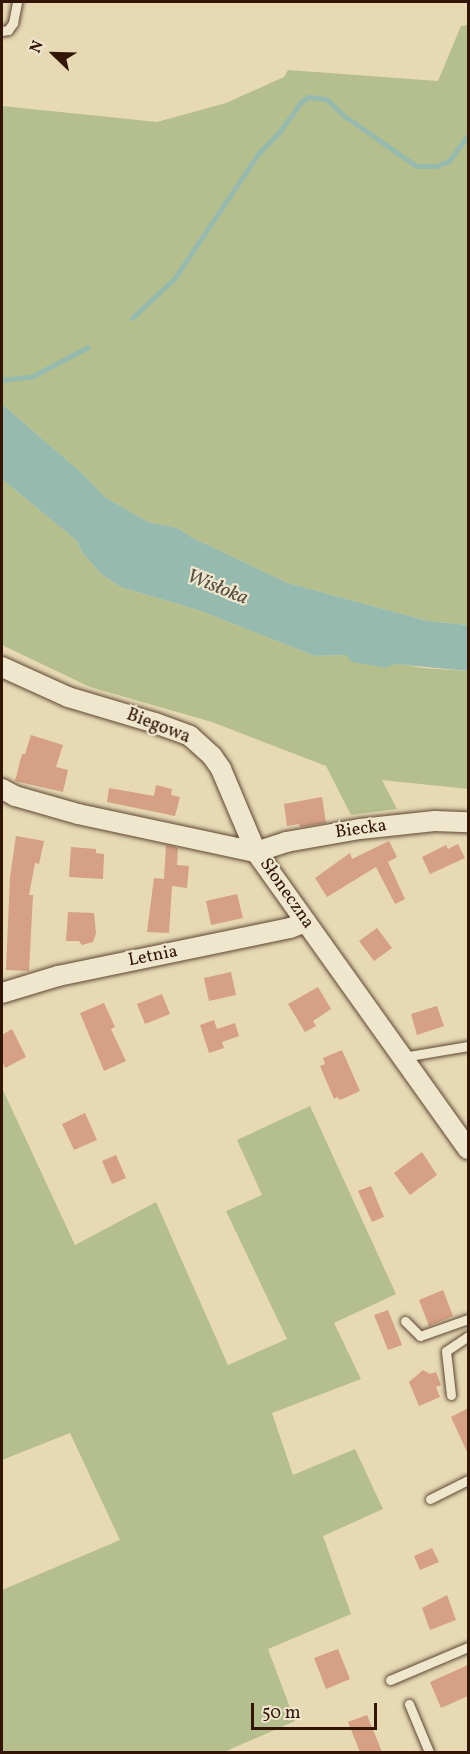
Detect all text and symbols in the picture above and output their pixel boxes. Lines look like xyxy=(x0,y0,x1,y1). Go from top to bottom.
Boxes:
north arrow xyxy=(24,24,84,84)
text: N xyxy=(25,37,50,57)
water label: Wisłoka xyxy=(183,565,251,611)
street label: Biegowa xyxy=(123,705,193,749)
street label: Biecka xyxy=(334,816,388,844)
street label: Słoneczna xyxy=(254,855,318,933)
street label: Letnia xyxy=(126,942,180,972)
scale bar xyxy=(254,1691,380,1729)
text: 50 m xyxy=(262,1701,301,1726)

